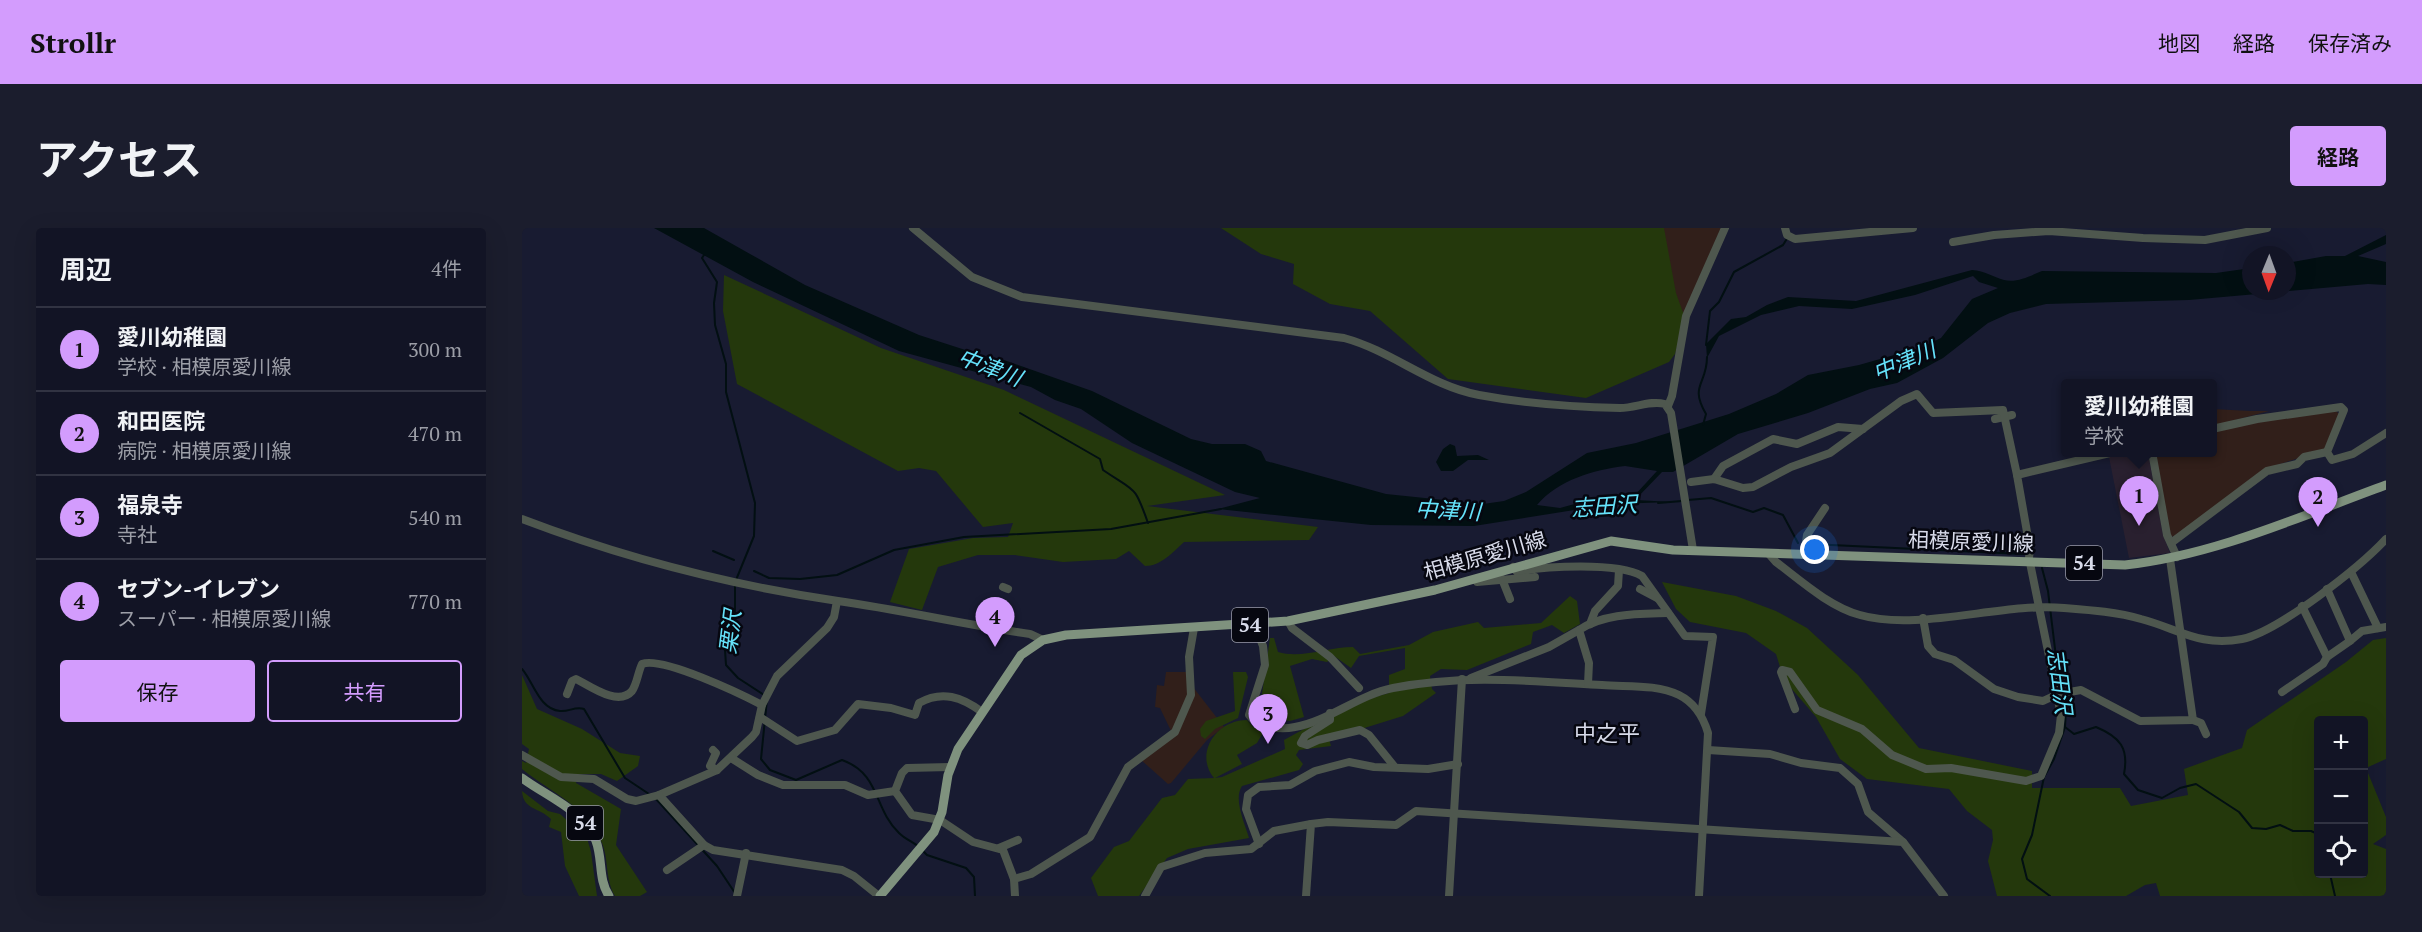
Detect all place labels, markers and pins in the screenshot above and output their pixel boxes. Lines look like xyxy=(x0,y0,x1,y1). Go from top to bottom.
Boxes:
pin: 1 xyxy=(2120,476,2158,526)
pin: 2 xyxy=(2298,478,2338,527)
pin: 4 xyxy=(976,598,1014,647)
pin: 3 xyxy=(1248,694,1288,744)

